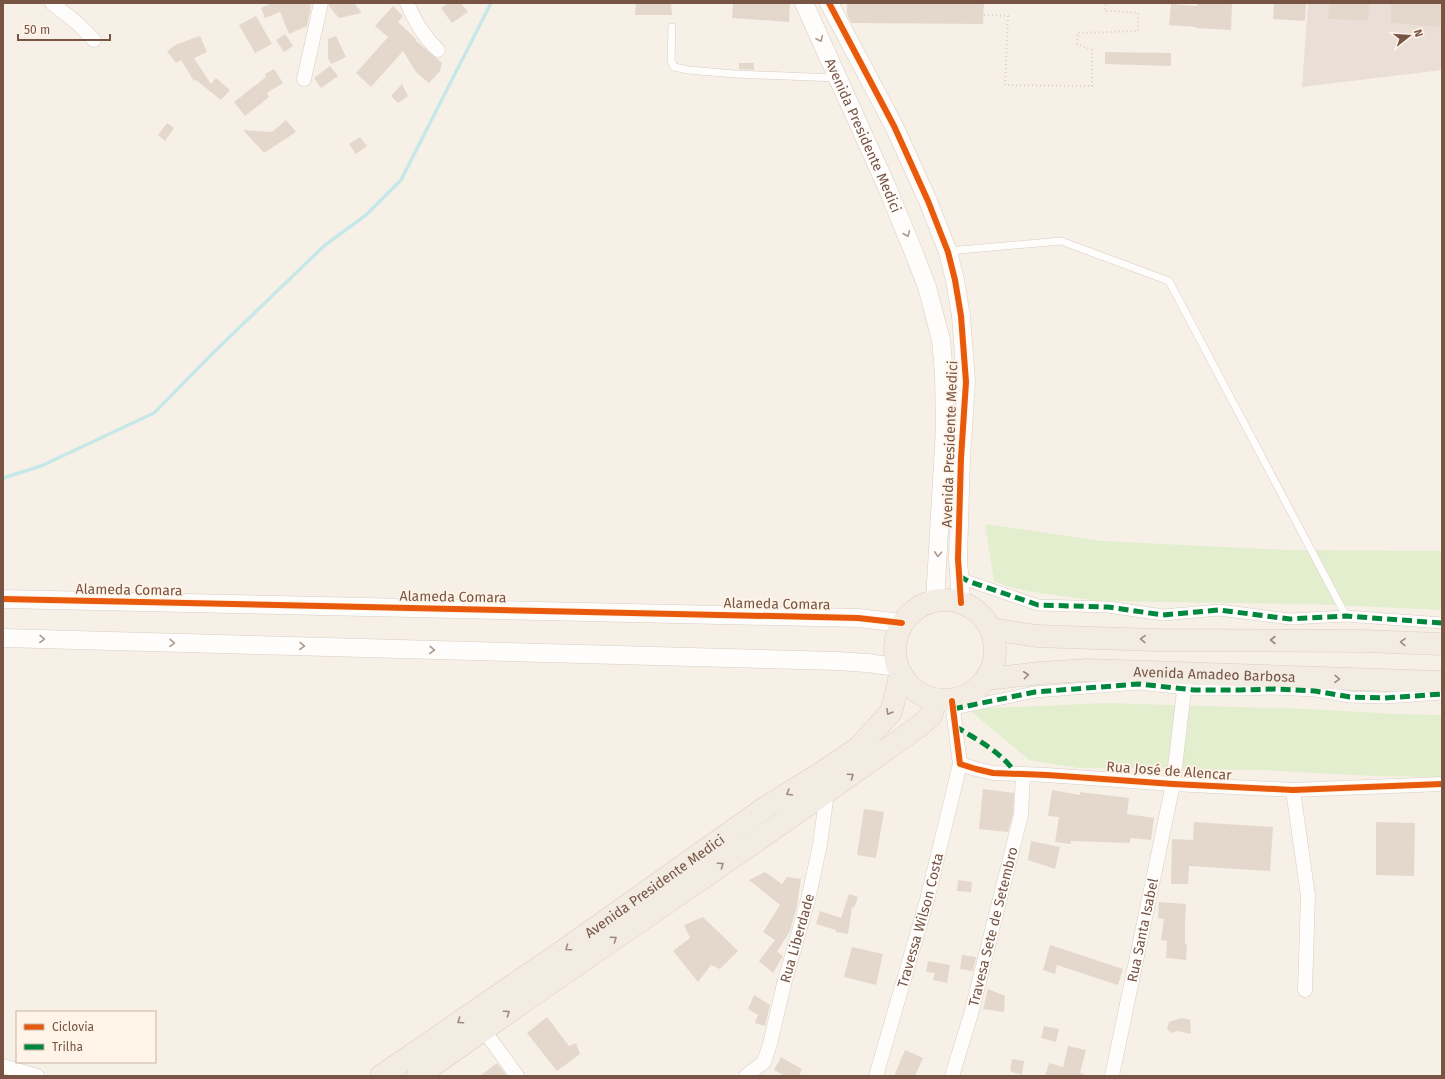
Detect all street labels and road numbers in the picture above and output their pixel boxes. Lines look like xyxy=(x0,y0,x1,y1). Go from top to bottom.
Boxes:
street label: Avenida Presidente Medici xyxy=(821,55,905,215)
street label: Avenida Presidente Medici xyxy=(939,360,961,528)
street label: Alameda Comara xyxy=(75,581,183,599)
street label: Alameda Comara xyxy=(399,588,507,606)
street label: Alameda Comara xyxy=(723,595,831,613)
street label: Avenida Amadeo Barbosa xyxy=(1133,663,1296,686)
street label: Rua José de Alencar xyxy=(1106,758,1233,784)
street label: Avenida Presidente Medici xyxy=(581,831,728,941)
street label: Travesa Sete de Setembro xyxy=(965,845,1021,1008)
street label: Travessa Wilson Costa xyxy=(894,851,947,990)
street label: Rua Santa Isabel xyxy=(1123,877,1162,984)
street label: Rua Liberdade xyxy=(776,892,818,985)

